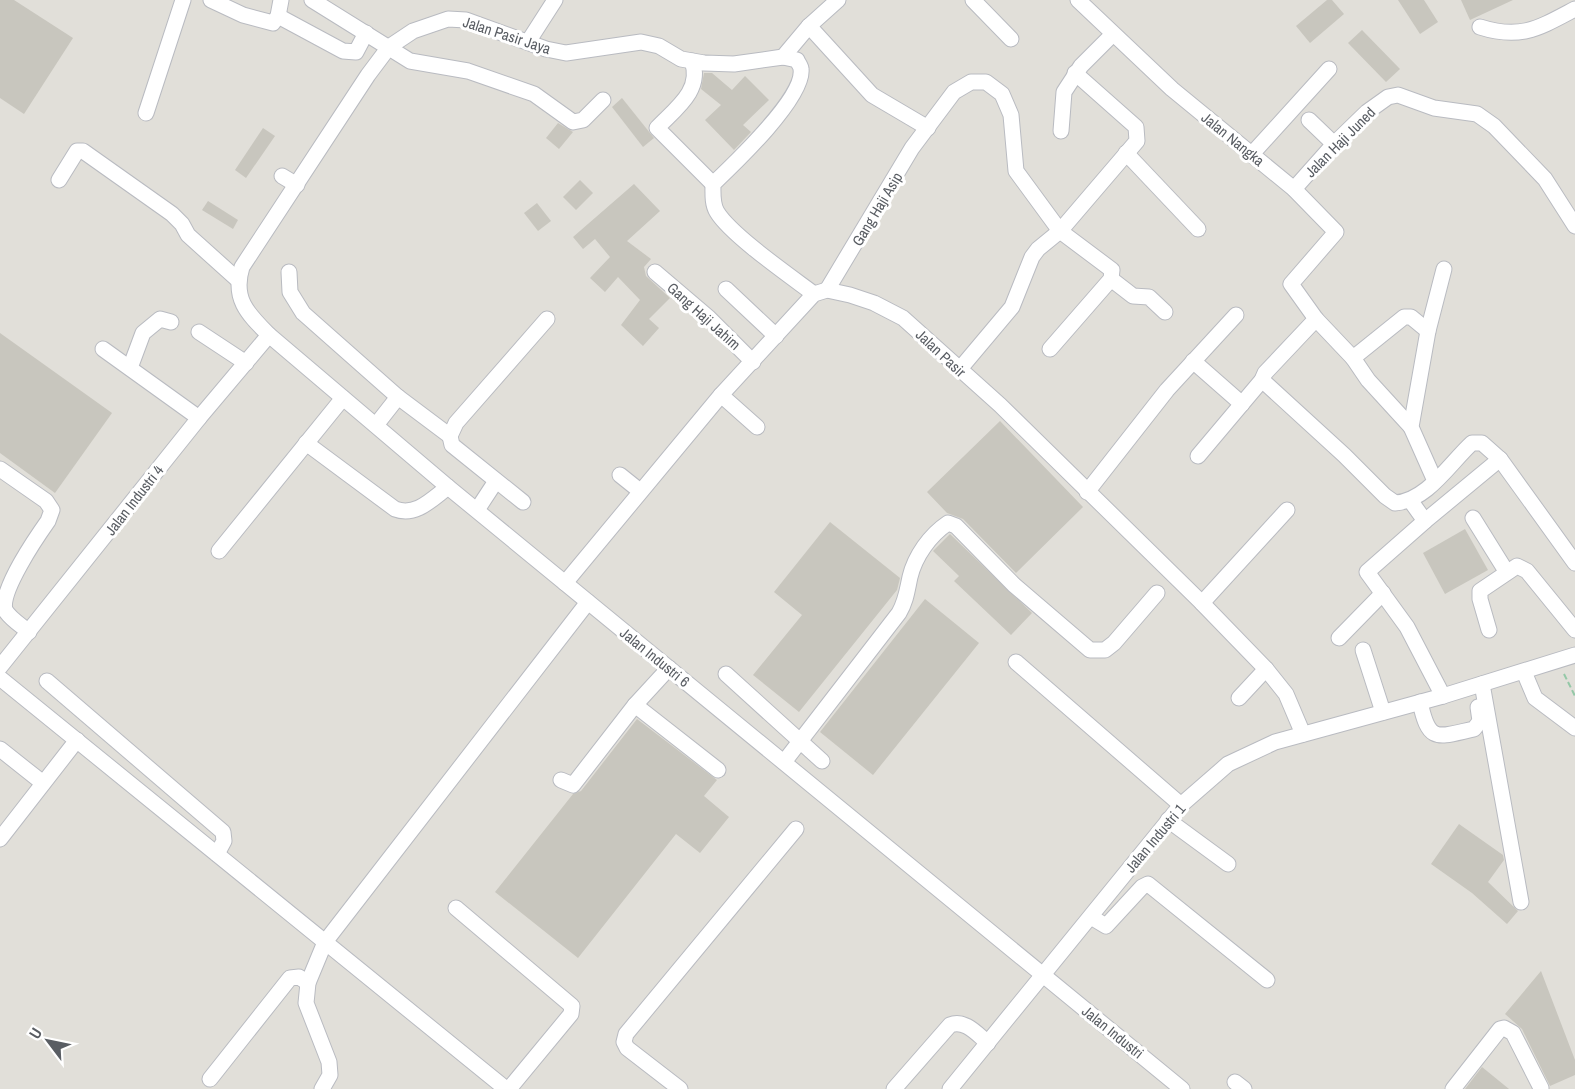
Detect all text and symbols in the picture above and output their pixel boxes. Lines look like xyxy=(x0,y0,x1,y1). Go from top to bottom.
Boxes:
street label: Jalan Pasir Jaya xyxy=(461,11,554,59)
street label: Jalan Haji Juned xyxy=(1300,102,1380,182)
street label: Jalan Nangka xyxy=(1197,107,1269,171)
street label: Gang Haji Asip xyxy=(847,168,907,250)
street label: Gang Haji Jahim xyxy=(663,277,745,355)
street label: Jalan Pasir xyxy=(911,324,971,382)
street label: Jalan Industri 4 xyxy=(100,460,168,540)
street label: Jalan Industri 6 xyxy=(616,622,694,692)
street label: Jalan Industri 1 xyxy=(1120,799,1190,877)
street label: Jalan Industri xyxy=(1078,1001,1148,1063)
north arrow xyxy=(18,1011,78,1071)
text: U xyxy=(23,1023,47,1043)

